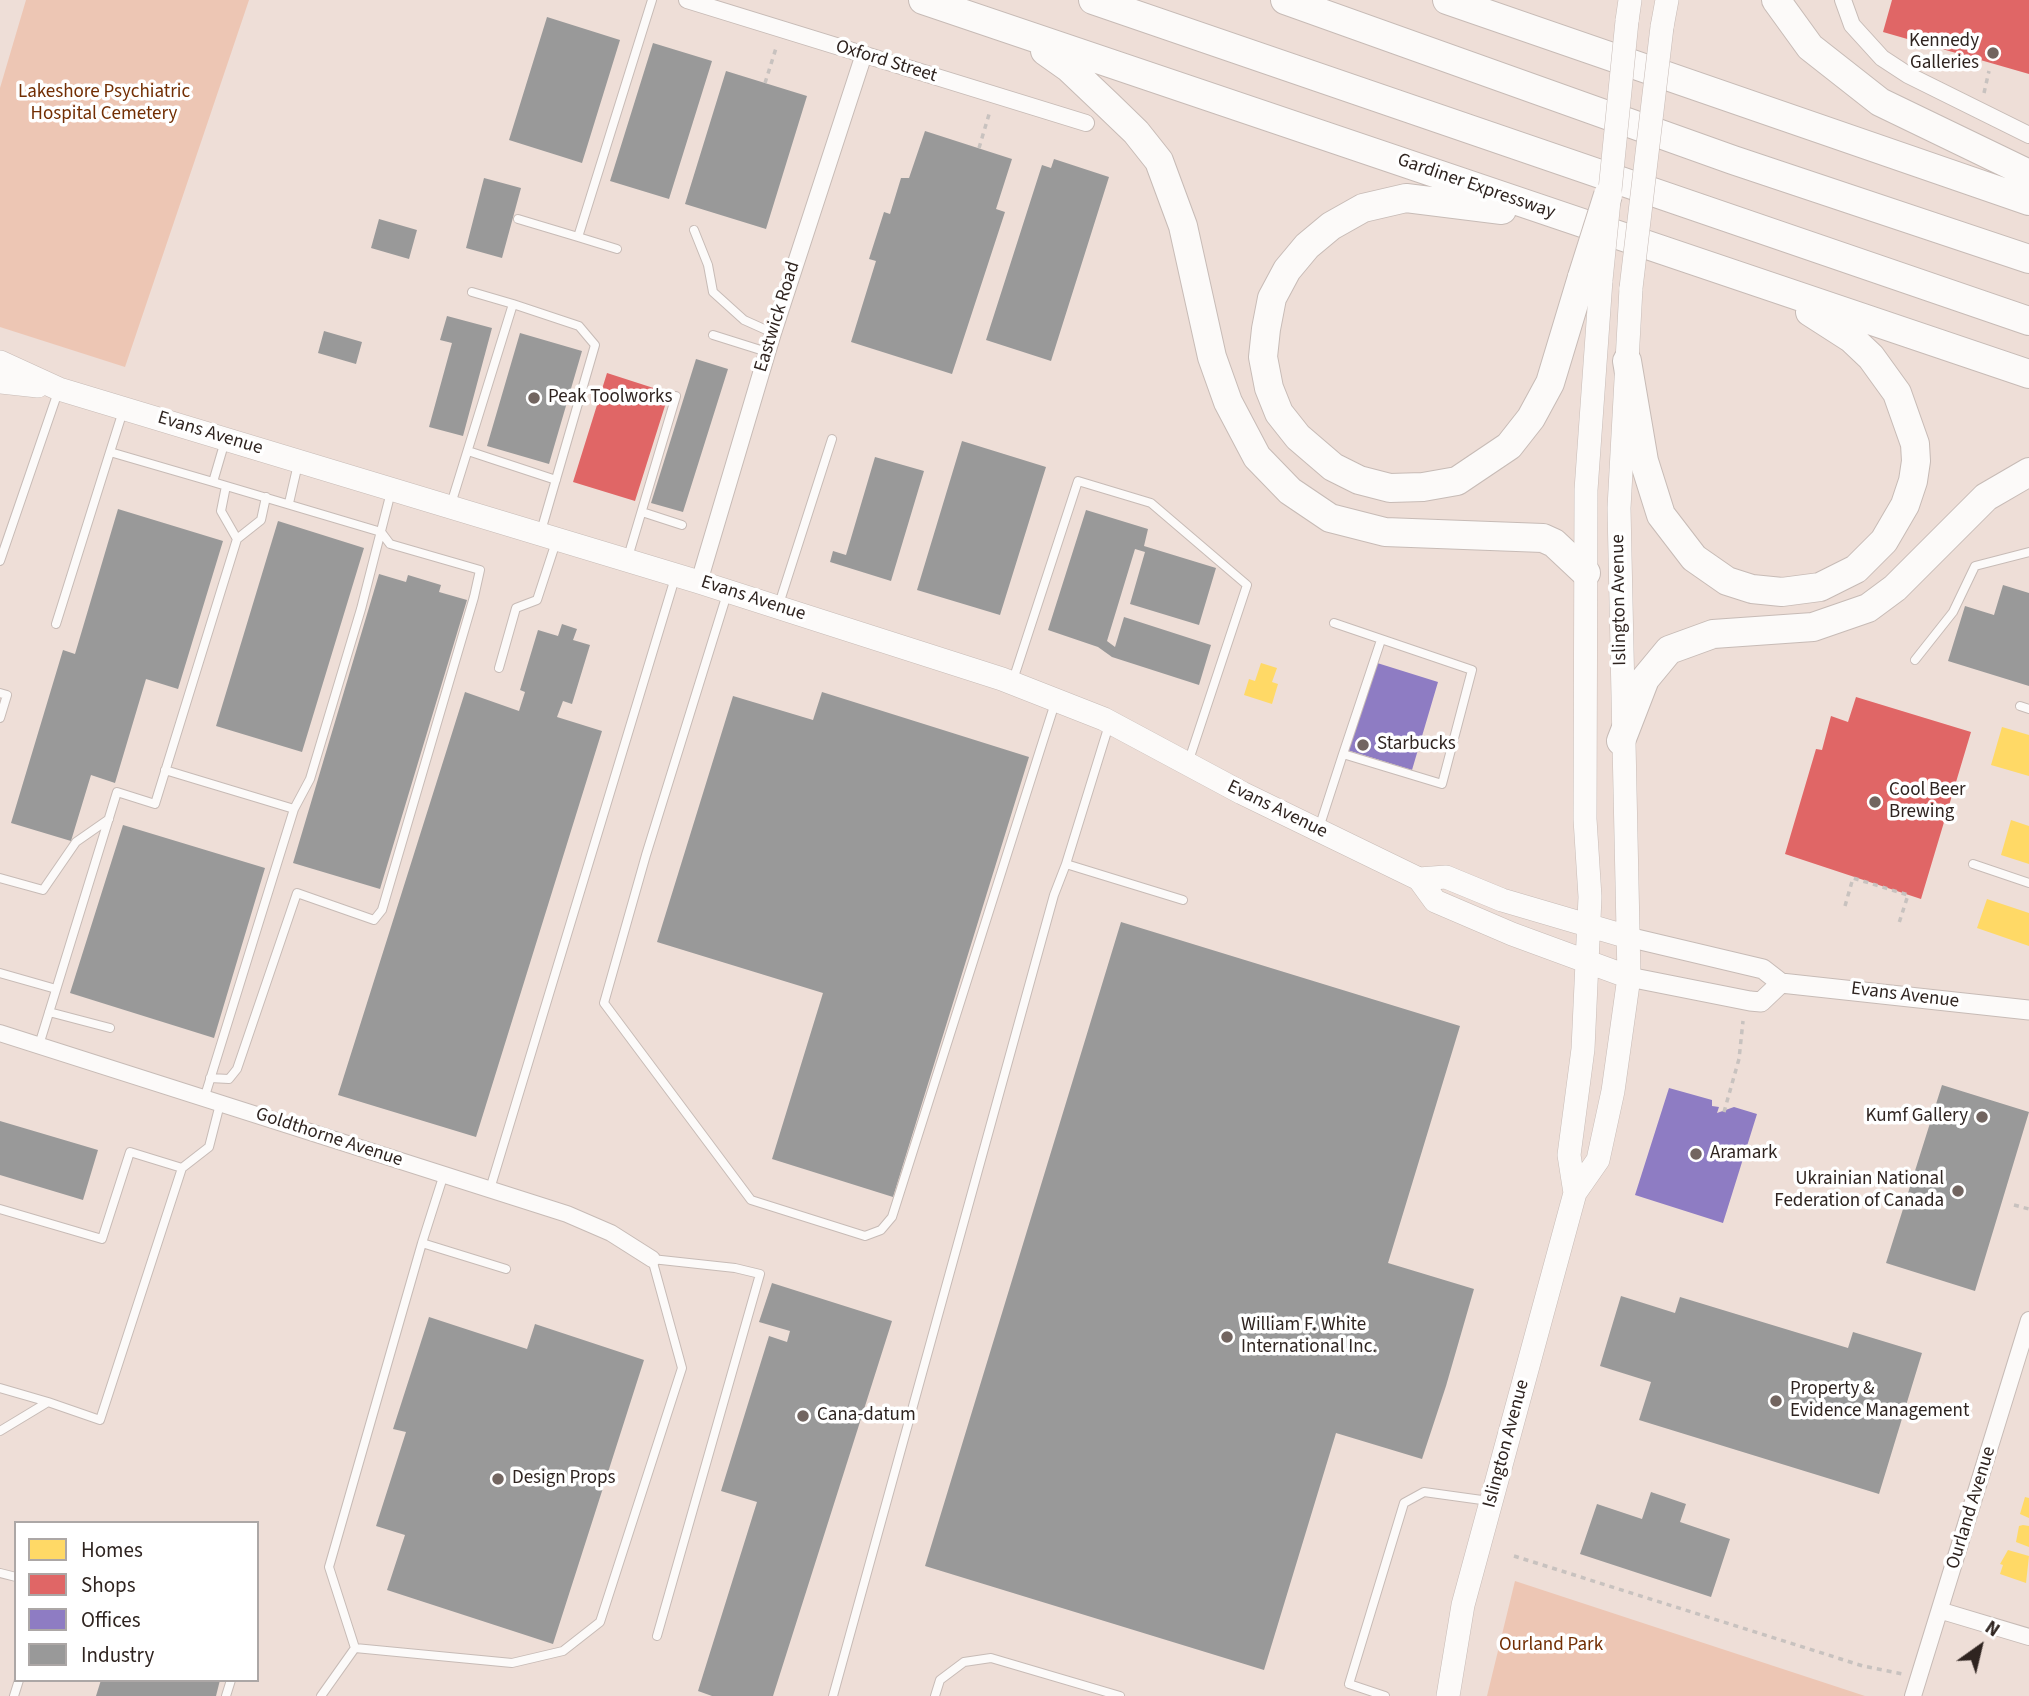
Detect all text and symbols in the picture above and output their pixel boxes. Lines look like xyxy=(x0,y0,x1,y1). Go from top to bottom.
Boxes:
place label: Kennedy Galleries xyxy=(1909,31,1979,75)
street label: Oxford Street xyxy=(833,36,939,88)
marker: Kennedy Galleries xyxy=(1985,45,2001,61)
park label: Lakeshore Psychiatric Hospital Cemetery xyxy=(18,82,190,126)
street label: Gardiner Expressway xyxy=(1394,149,1558,225)
street label: Eastwick Road xyxy=(750,259,806,375)
place label: Peak Toolworks xyxy=(548,387,672,409)
marker: Peak Toolworks xyxy=(526,390,542,406)
street label: Evans Avenue xyxy=(155,407,265,461)
street label: Islington Avenue xyxy=(1607,534,1633,666)
street label: Evans Avenue xyxy=(698,571,808,627)
place label: Starbucks xyxy=(1377,734,1456,756)
marker: Starbucks xyxy=(1355,737,1371,753)
street label: Evans Avenue xyxy=(1223,776,1331,844)
place label: Cool Beer Brewing xyxy=(1889,780,1966,824)
marker: Cool Beer Brewing xyxy=(1867,794,1883,810)
street label: Evans Avenue xyxy=(1850,978,1960,1014)
street label: Goldthorne Avenue xyxy=(253,1103,405,1173)
place label: Kumf Gallery xyxy=(1865,1106,1968,1128)
marker: Kumf Gallery xyxy=(1974,1109,1990,1125)
place label: Aramark xyxy=(1710,1143,1777,1165)
marker: Aramark xyxy=(1688,1146,1704,1162)
place label: Ukrainian National Federation of Canada xyxy=(1774,1169,1944,1213)
marker: Ukrainian National Federation of Canada xyxy=(1950,1183,1966,1199)
place label: William F. White International Inc. xyxy=(1241,1315,1377,1359)
marker: William F. White International Inc. xyxy=(1219,1329,1235,1345)
street label: Islington Avenue xyxy=(1479,1377,1535,1511)
place label: Property & Evidence Management xyxy=(1790,1379,1969,1423)
marker: Property & Evidence Management xyxy=(1768,1393,1784,1409)
place label: Cana-datum xyxy=(817,1405,916,1427)
marker: Cana-datum xyxy=(795,1408,811,1424)
street label: Ourland Avenue xyxy=(1942,1444,2002,1572)
place label: Design Props xyxy=(512,1468,615,1490)
marker: Design Props xyxy=(490,1471,506,1487)
legend xyxy=(14,1521,259,1682)
text: Homes xyxy=(81,1535,143,1565)
text: Shops xyxy=(81,1570,135,1600)
text: Offices xyxy=(81,1605,141,1635)
north arrow xyxy=(1945,1612,2015,1682)
text: N xyxy=(1979,1614,2005,1644)
park label: Ourland Park xyxy=(1499,1635,1603,1657)
text: Industry xyxy=(81,1640,154,1670)

